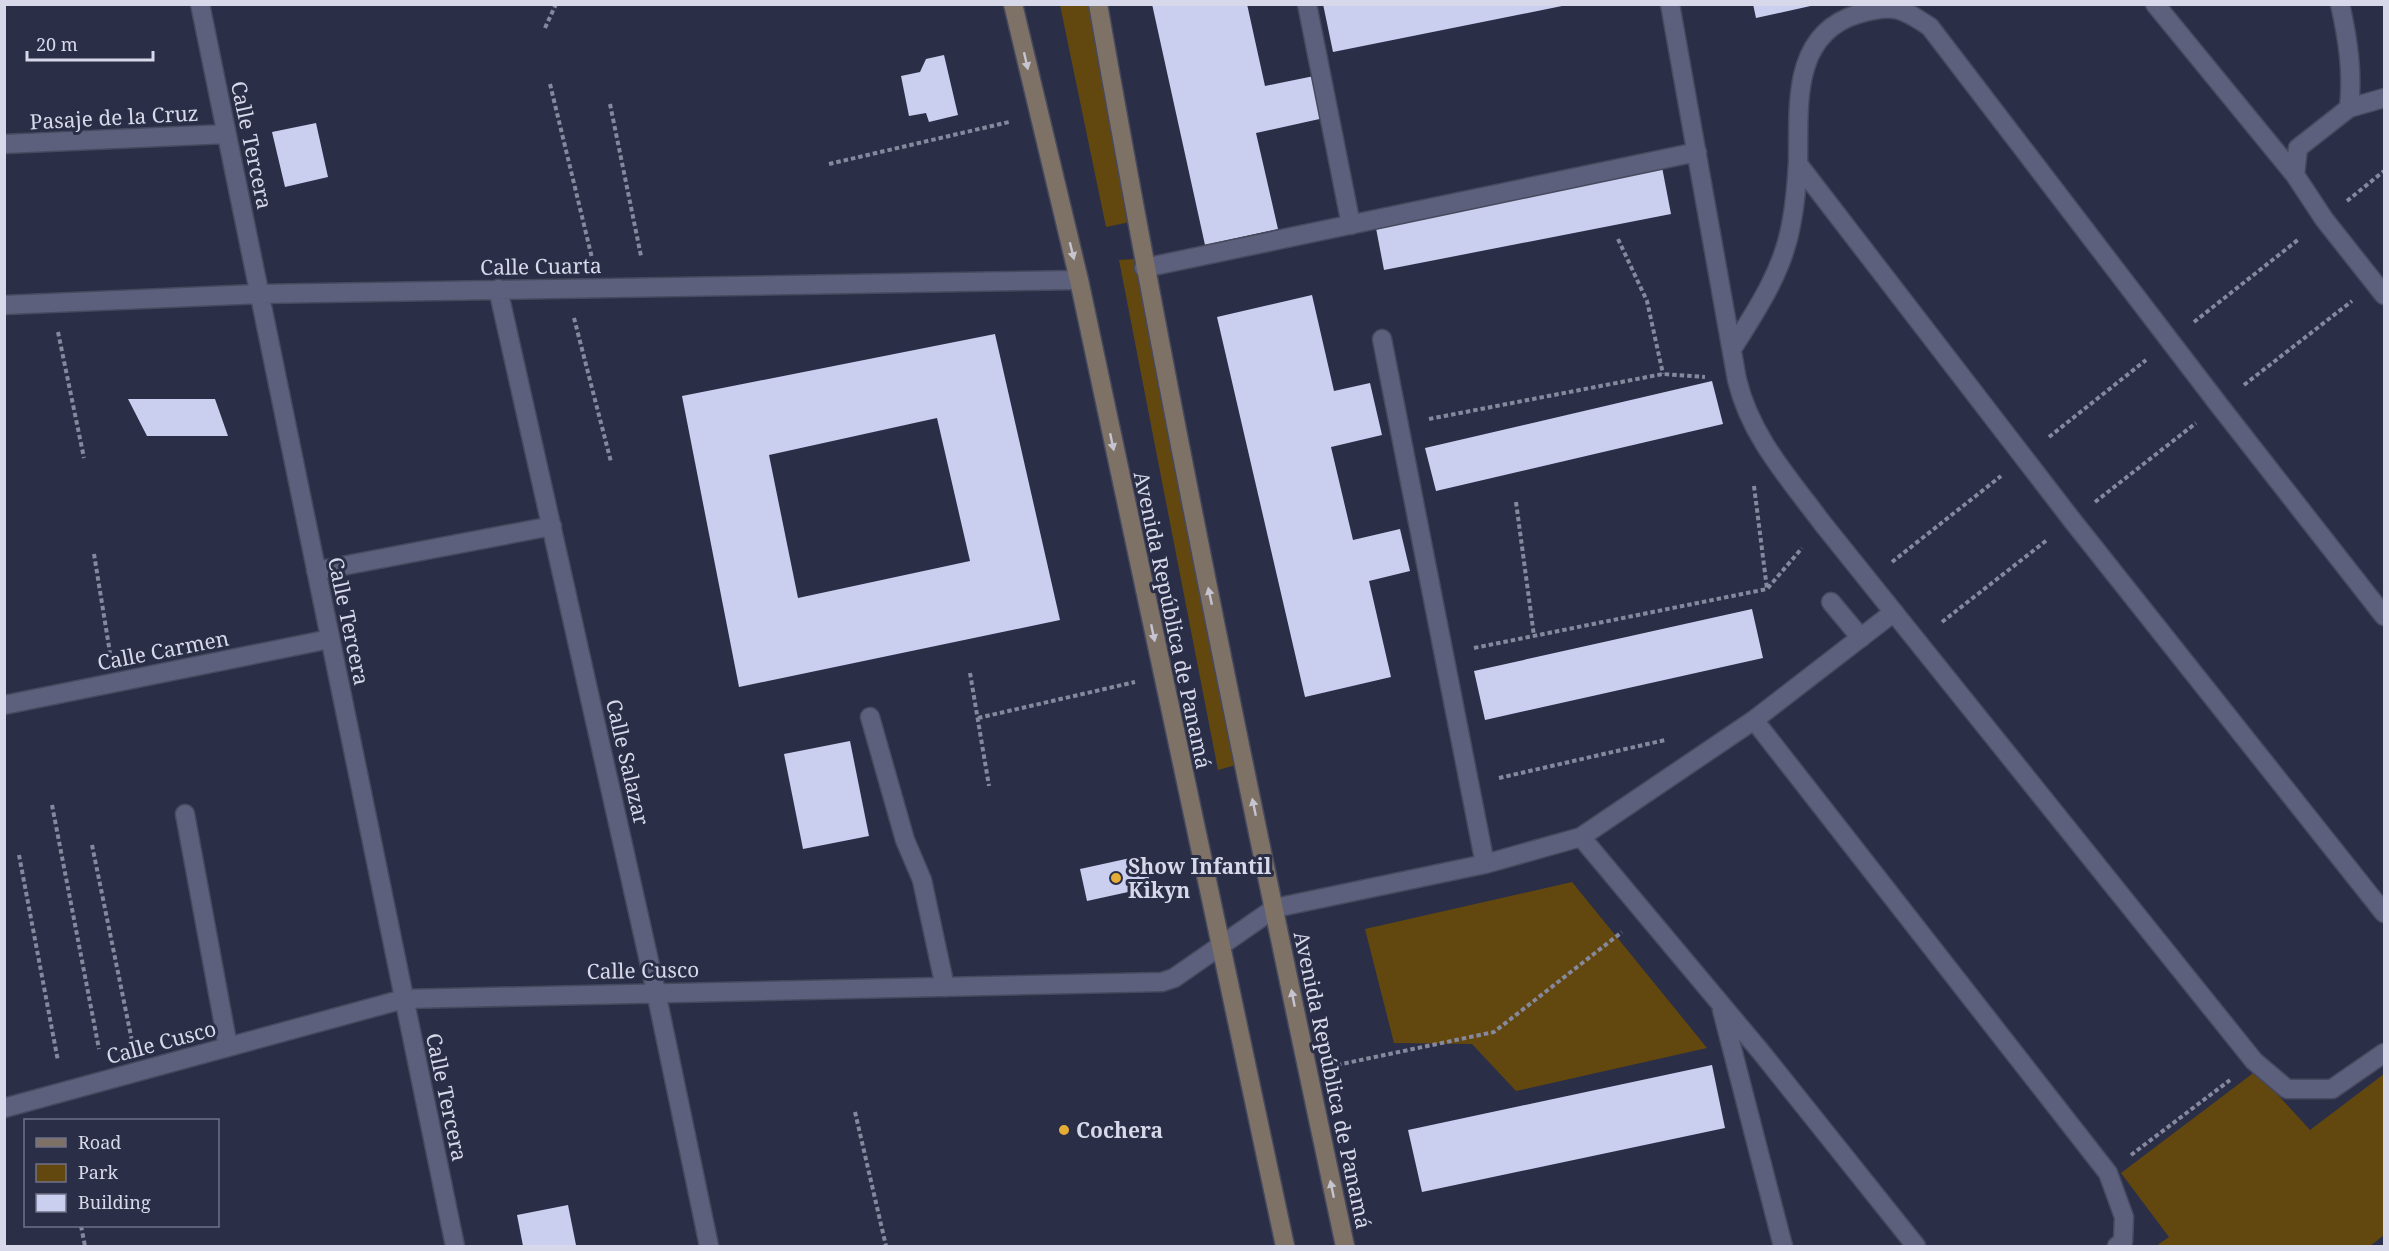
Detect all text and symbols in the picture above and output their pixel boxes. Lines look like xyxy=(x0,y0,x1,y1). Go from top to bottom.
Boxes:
scale bar xyxy=(27,24,153,62)
text: 20 m xyxy=(36,32,78,56)
one-way arrow xyxy=(1022,52,1032,71)
street label: Calle Tercera xyxy=(225,78,279,212)
street label: Pasaje de la Cruz xyxy=(29,99,199,135)
one-way arrow xyxy=(1067,242,1077,260)
street label: Calle Cuarta xyxy=(480,251,602,281)
one-way arrow xyxy=(1108,432,1118,451)
street label: Avenida República de Panamá xyxy=(1128,469,1218,771)
street label: Calle Tercera xyxy=(322,554,376,688)
one-way arrow xyxy=(1204,587,1214,605)
one-way arrow xyxy=(1148,623,1158,642)
street label: Calle Carmen xyxy=(95,624,231,676)
street label: Calle Salazar xyxy=(600,696,656,828)
one-way arrow xyxy=(1249,798,1258,817)
place label: Show Infantil Kikyn xyxy=(1128,852,1272,904)
marker: Show Infantil Kikyn xyxy=(1109,871,1123,885)
street label: Avenida República de Panamá xyxy=(1288,929,1378,1231)
street label: Calle Cusco xyxy=(586,955,700,985)
one-way arrow xyxy=(1288,989,1297,1008)
street label: Calle Cusco xyxy=(103,1014,219,1070)
street label: Calle Tercera xyxy=(420,1030,474,1164)
place label: Cochera xyxy=(1076,1116,1163,1144)
legend xyxy=(24,1119,219,1227)
marker: Cochera xyxy=(1057,1123,1071,1137)
text: Road xyxy=(78,1130,121,1154)
text: Park xyxy=(78,1160,118,1184)
one-way arrow xyxy=(1327,1180,1337,1199)
text: Building xyxy=(78,1190,151,1214)

